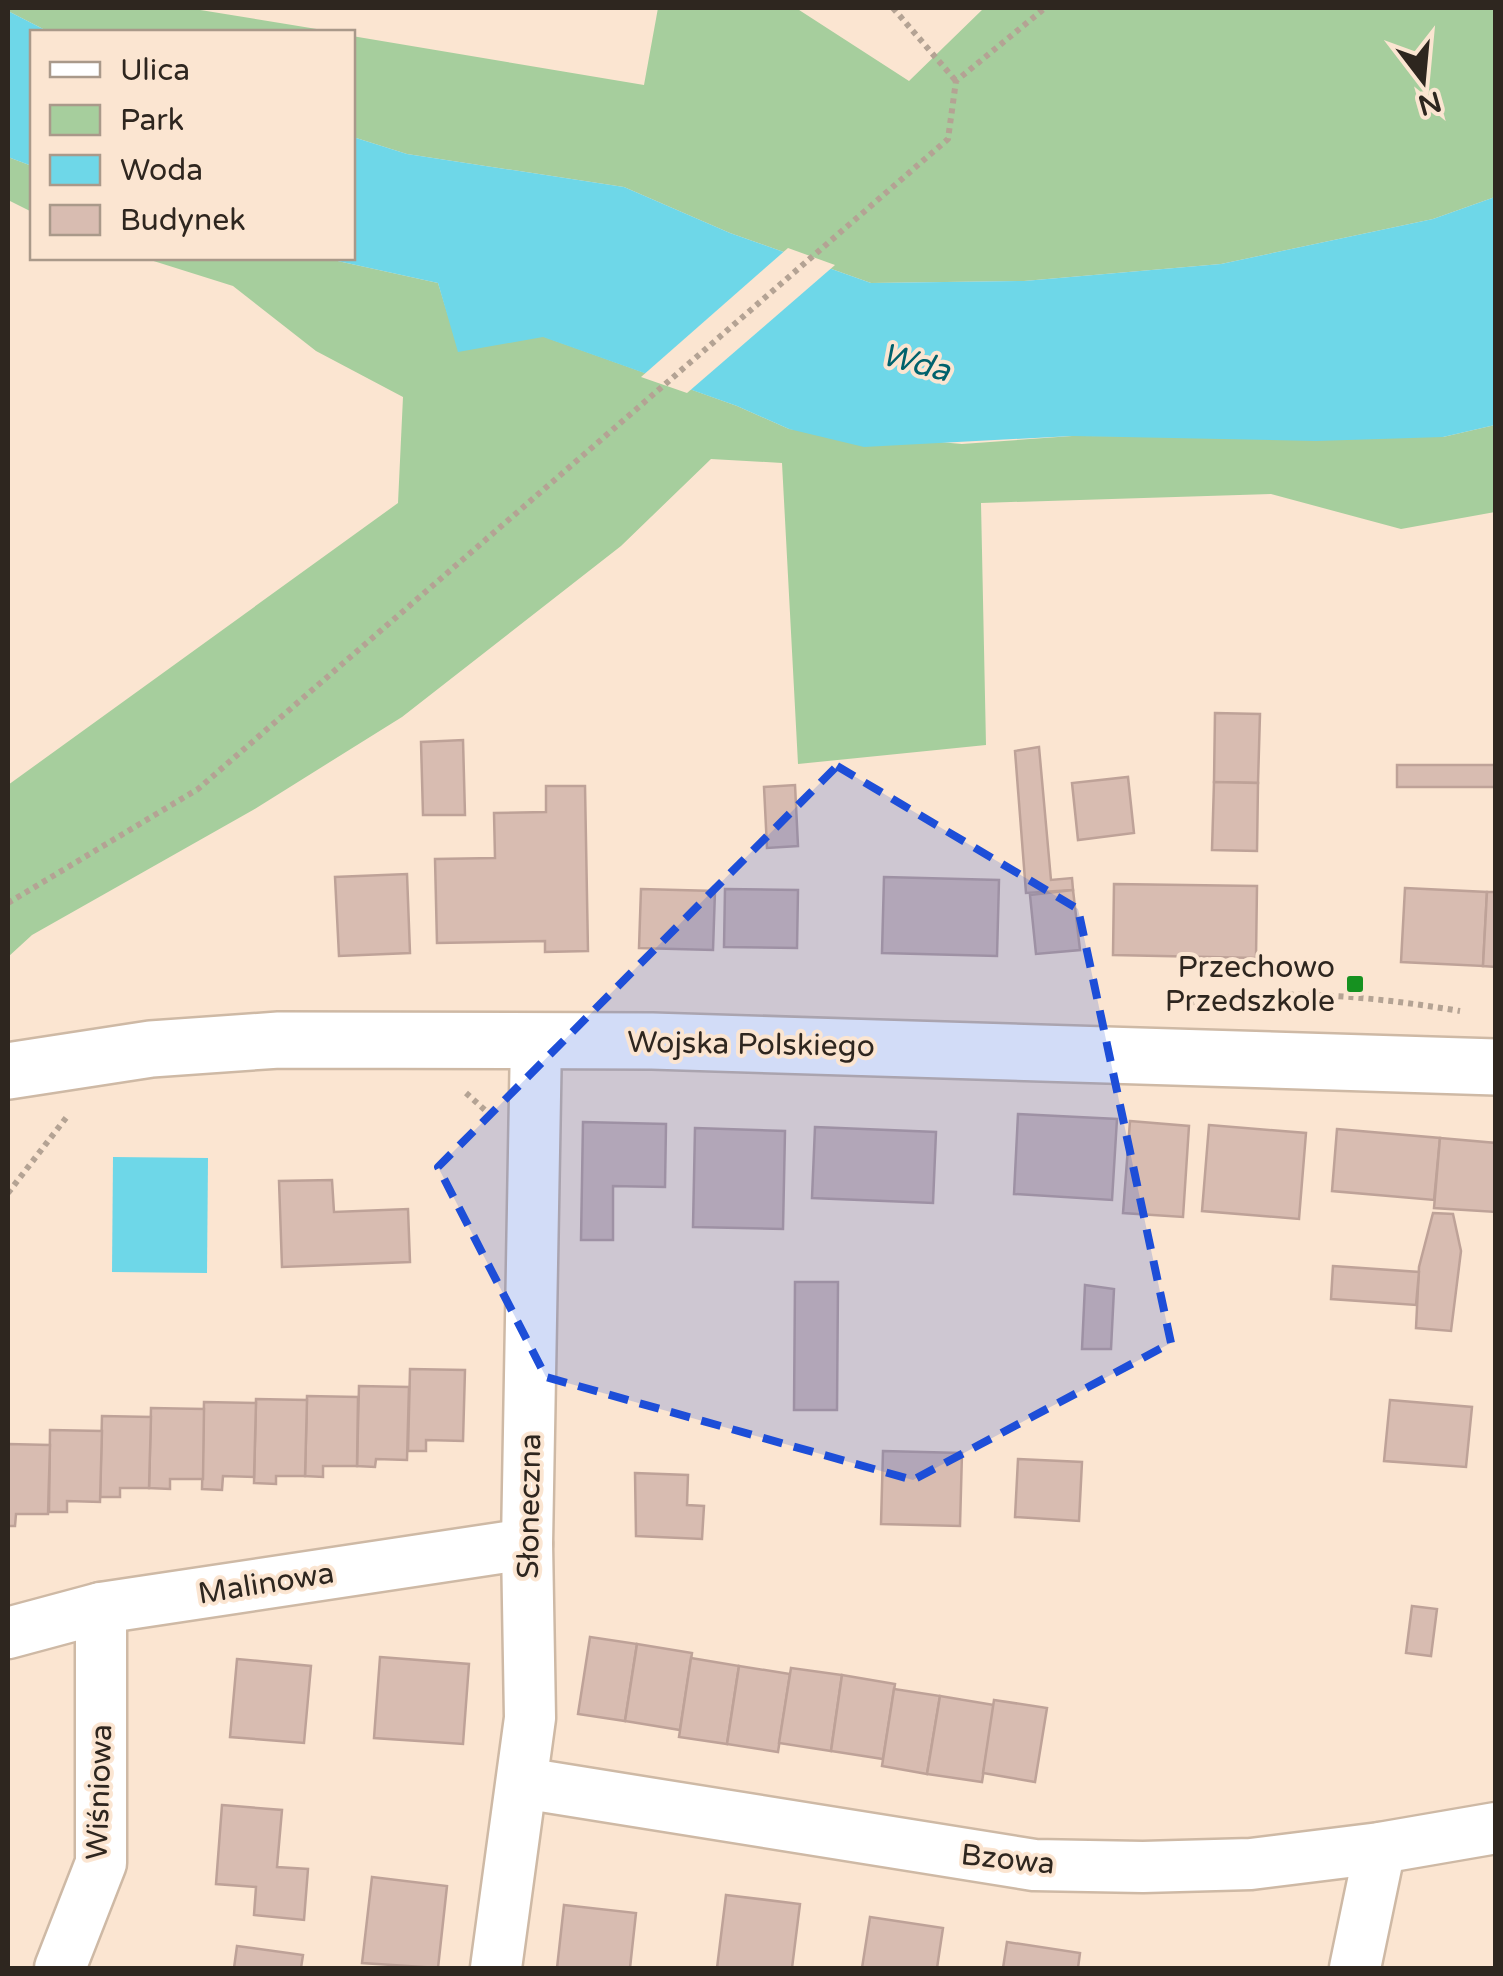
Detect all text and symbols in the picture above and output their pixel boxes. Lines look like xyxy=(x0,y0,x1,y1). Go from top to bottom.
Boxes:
legend xyxy=(30,30,355,260)
north arrow xyxy=(1373,30,1473,130)
text: Ulica xyxy=(120,52,190,89)
text: N xyxy=(1414,84,1445,123)
text: Park xyxy=(120,102,184,139)
text: Woda xyxy=(120,152,203,189)
text: Budynek xyxy=(120,202,246,239)
water label: Wda xyxy=(877,336,955,391)
place label: Przechowo Przedszkole xyxy=(1165,949,1335,1020)
marker: Przechowo Przedszkole xyxy=(1344,973,1366,995)
street label: Wojska Polskiego xyxy=(627,1024,875,1065)
street label: Słoneczna xyxy=(510,1433,549,1579)
street label: Malinowa xyxy=(195,1554,337,1613)
street label: Wiśniowa xyxy=(79,1723,120,1861)
street label: Bzowa xyxy=(959,1836,1057,1883)

